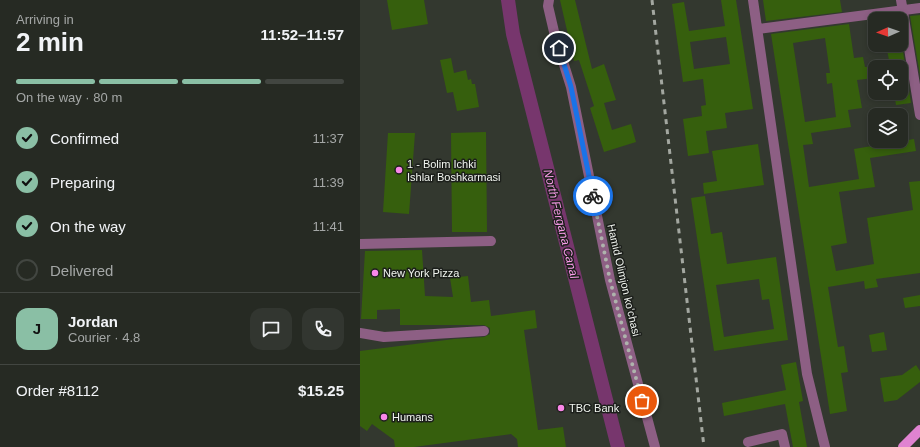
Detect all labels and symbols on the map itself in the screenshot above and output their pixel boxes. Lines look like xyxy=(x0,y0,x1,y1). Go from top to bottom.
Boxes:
north arrow xyxy=(868,12,908,52)
pin xyxy=(542,31,576,65)
place label: 1 - Bolim Ichki Ishlar Boshkarmasi xyxy=(407,158,501,183)
marker: 1 - Bolim Ichki Ishlar Boshkarmasi xyxy=(394,165,404,175)
water label: North Fergana Canal xyxy=(541,168,581,280)
courier xyxy=(573,176,613,216)
street label: Hamid Olimjon koʻchasi xyxy=(605,223,643,337)
place label: New York Pizza xyxy=(383,267,460,279)
marker: New York Pizza xyxy=(370,268,380,278)
pin xyxy=(625,384,659,418)
place label: TBC Bank xyxy=(569,402,620,414)
marker: TBC Bank xyxy=(556,403,566,413)
place label: Humans xyxy=(392,411,433,423)
marker: Humans xyxy=(379,412,389,422)

